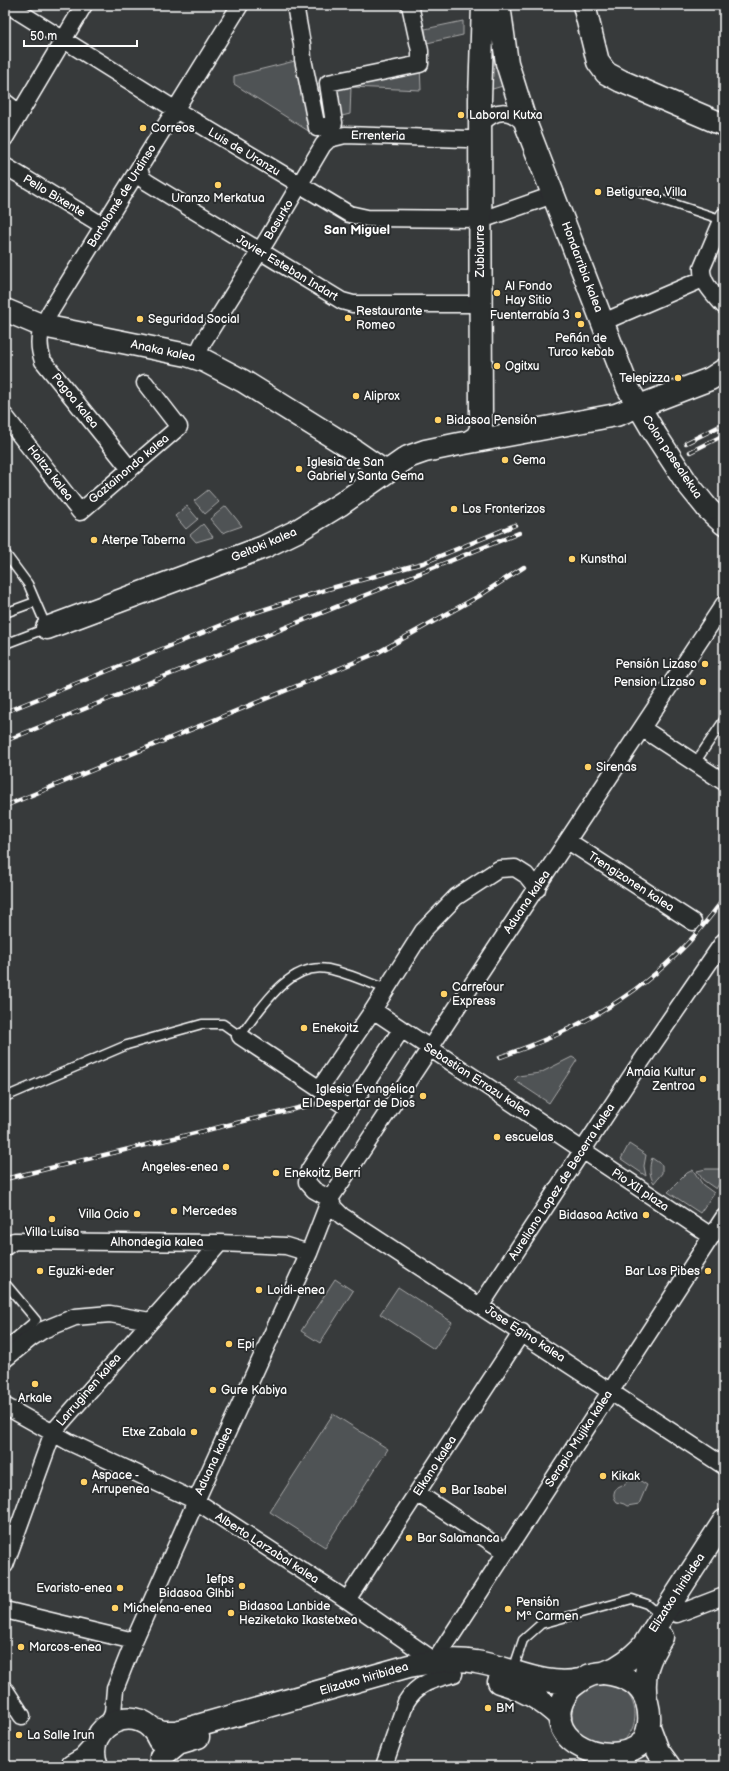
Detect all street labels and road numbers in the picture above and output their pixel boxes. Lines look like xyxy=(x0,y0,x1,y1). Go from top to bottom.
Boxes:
street label: Luis de Uranzu xyxy=(205,125,283,179)
street label: Errenteria xyxy=(351,128,406,144)
street label: Bartolomé de Urdinso xyxy=(84,142,160,250)
street label: Pello Bixente xyxy=(20,172,88,220)
street label: Basurko xyxy=(261,197,297,243)
street label: Hondarribia kalea xyxy=(558,219,606,315)
street label: Zubiaurre xyxy=(473,225,488,278)
street label: Javier Esteban Indart xyxy=(233,232,341,305)
street label: Anaka kalea xyxy=(129,337,197,365)
street label: Pagoa kalea xyxy=(48,370,102,432)
street label: Colon pasealekua xyxy=(639,412,706,502)
street label: Gaztainondo kalea xyxy=(86,431,173,507)
street label: Haltza kalea xyxy=(24,442,77,504)
street label: Geltoki kalea xyxy=(229,524,299,566)
street label: Trengizonen kalea xyxy=(585,849,677,916)
street label: Aduana kalea xyxy=(500,867,554,937)
street label: Sebastian Errazu kalea xyxy=(421,1040,534,1120)
street label: Aureliano Lopez de Becerra kalea xyxy=(506,1101,619,1263)
street label: Pio XII plaza xyxy=(608,1165,672,1215)
street label: Alhondegia kalea xyxy=(111,1235,204,1250)
street label: Jose Egino kalea xyxy=(482,1302,568,1366)
street label: Larruginen kalea xyxy=(53,1350,125,1429)
street label: Serapio Mujika kalea xyxy=(542,1388,616,1490)
street label: Aduana kalea xyxy=(192,1424,236,1497)
street label: Elkano kalea xyxy=(410,1433,460,1499)
street label: Alberto Larzabal kalea xyxy=(212,1509,322,1587)
street label: Elizatxo hiribidea xyxy=(646,1550,708,1636)
street label: Elizatxo hiribidea xyxy=(318,1659,410,1699)

